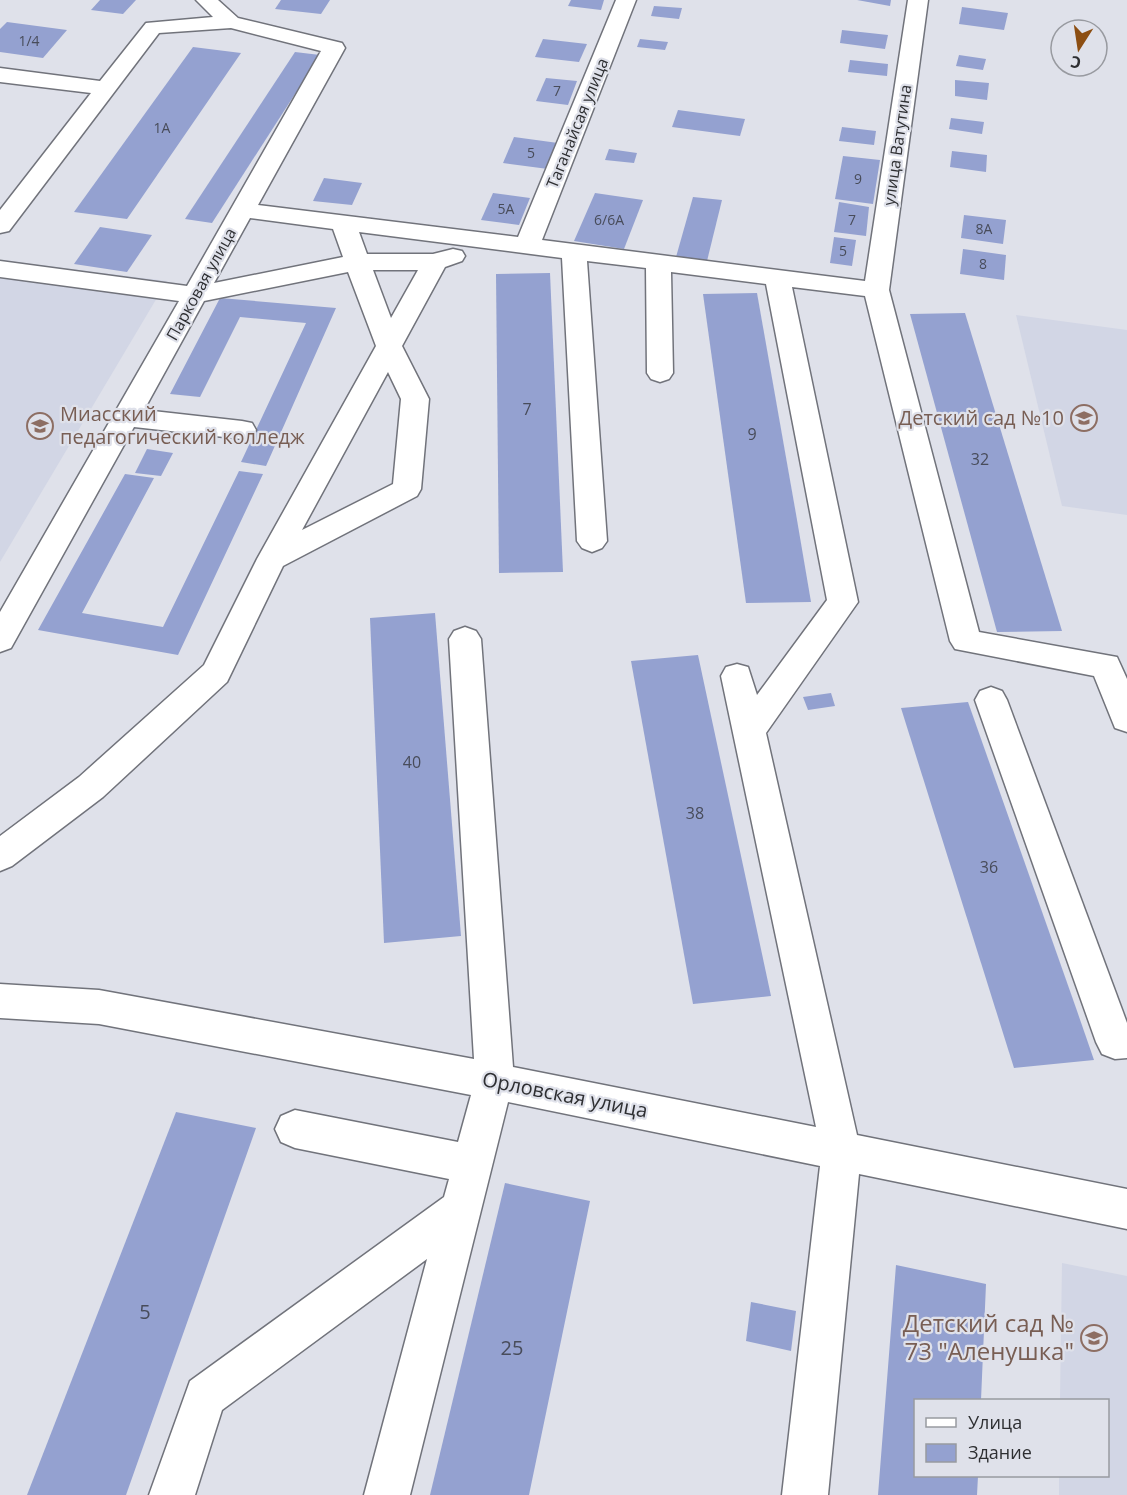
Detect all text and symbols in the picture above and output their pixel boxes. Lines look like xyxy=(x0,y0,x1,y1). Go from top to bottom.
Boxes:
north arrow xyxy=(1049,18,1109,78)
house number: 1/4 xyxy=(18,31,40,50)
text: С xyxy=(1069,51,1083,74)
street label: Таганайсая улица xyxy=(541,55,613,191)
house number: 7 xyxy=(553,81,561,100)
street label: улица Ватутина xyxy=(878,83,916,207)
house number: 1А xyxy=(154,118,171,137)
house number: 5 xyxy=(527,143,535,162)
house number: 9 xyxy=(854,169,862,188)
house number: 5А xyxy=(498,199,515,218)
house number: 6/6А xyxy=(594,210,624,229)
house number: 7 xyxy=(848,210,856,229)
house number: 8А xyxy=(976,219,993,238)
street label: Парковая улица xyxy=(161,224,241,344)
house number: 5 xyxy=(839,241,847,260)
house number: 8 xyxy=(979,254,987,273)
house number: 7 xyxy=(522,398,532,420)
place label: Миасский педагогический колледж xyxy=(60,400,305,450)
school or university icon: Детский сад №10 xyxy=(1069,403,1099,433)
place label: Детский сад №10 xyxy=(899,404,1064,431)
school or university icon: Миасский педагогический колледж xyxy=(25,411,55,441)
house number: 9 xyxy=(747,423,757,445)
house number: 32 xyxy=(971,448,989,470)
house number: 40 xyxy=(403,751,421,773)
house number: 38 xyxy=(686,802,704,824)
house number: 36 xyxy=(980,856,998,878)
street label: Орловская улица xyxy=(480,1065,650,1124)
house number: 5 xyxy=(139,1298,151,1325)
place label: Детский сад № 73 "Аленушка" xyxy=(903,1306,1074,1367)
school or university icon: Детский сад № 73 "Аленушка" xyxy=(1079,1323,1109,1353)
house number: 25 xyxy=(501,1334,523,1361)
legend xyxy=(914,1399,1109,1477)
text: Улица xyxy=(968,1410,1022,1434)
text: Здание xyxy=(968,1440,1032,1464)

